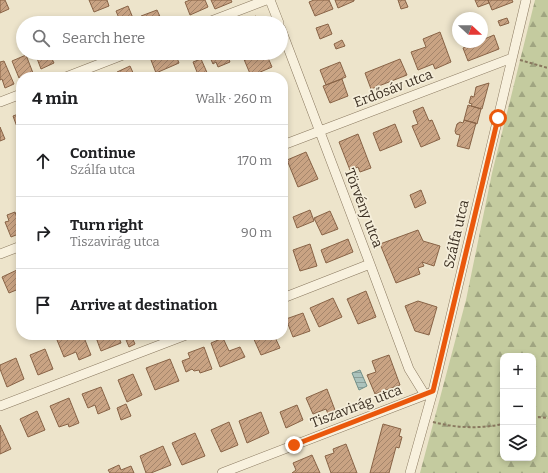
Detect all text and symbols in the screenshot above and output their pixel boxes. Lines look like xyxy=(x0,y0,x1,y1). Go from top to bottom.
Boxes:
north arrow xyxy=(452,12,488,48)
search box xyxy=(16,16,288,60)
icon: search xyxy=(30,27,52,49)
text: Search here xyxy=(62,29,145,47)
street label: Erdősáv utca xyxy=(351,66,435,111)
text: 4 min xyxy=(32,88,78,109)
text: Walk · 260 m xyxy=(196,91,272,106)
route start xyxy=(489,109,507,127)
text: Continue xyxy=(70,144,136,162)
icon: ahead xyxy=(32,150,54,172)
text: 170 m xyxy=(237,153,272,168)
text: Szálfa utca xyxy=(70,162,135,177)
street label: Törvény utca xyxy=(341,166,387,250)
street label: Szálfa utca xyxy=(440,198,473,270)
text: Turn right xyxy=(70,216,143,234)
icon: right xyxy=(32,222,54,244)
text: 90 m xyxy=(241,225,272,240)
text: Tiszavirág utca xyxy=(70,234,160,249)
icon: arrive xyxy=(32,294,54,316)
text: Arrive at destination xyxy=(70,296,217,314)
map controls xyxy=(500,353,536,461)
button: + xyxy=(500,353,536,389)
street label: Tiszavirág utca xyxy=(308,381,405,432)
button: − xyxy=(500,389,536,425)
button: layers xyxy=(500,425,536,461)
route end xyxy=(285,436,303,454)

